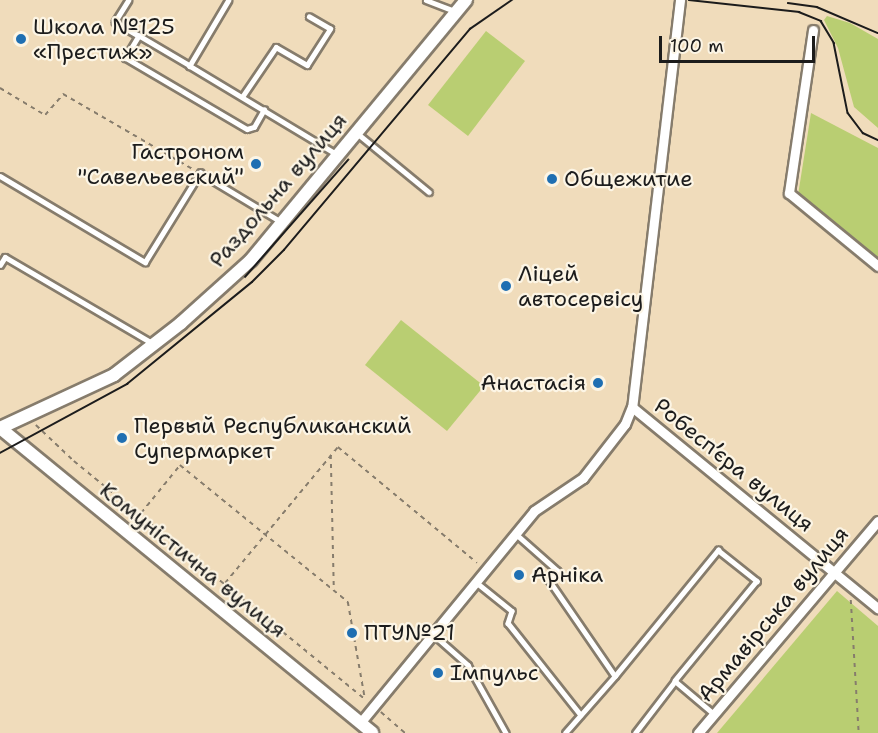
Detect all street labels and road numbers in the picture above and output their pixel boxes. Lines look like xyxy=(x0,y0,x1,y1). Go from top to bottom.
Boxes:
street label: Раздольна вулиця xyxy=(204,107,352,273)
street label: Робесп’єра вулиця xyxy=(649,393,819,537)
street label: Комуністична вулиця xyxy=(95,477,291,643)
street label: Армавірська вулиця xyxy=(692,521,854,707)

